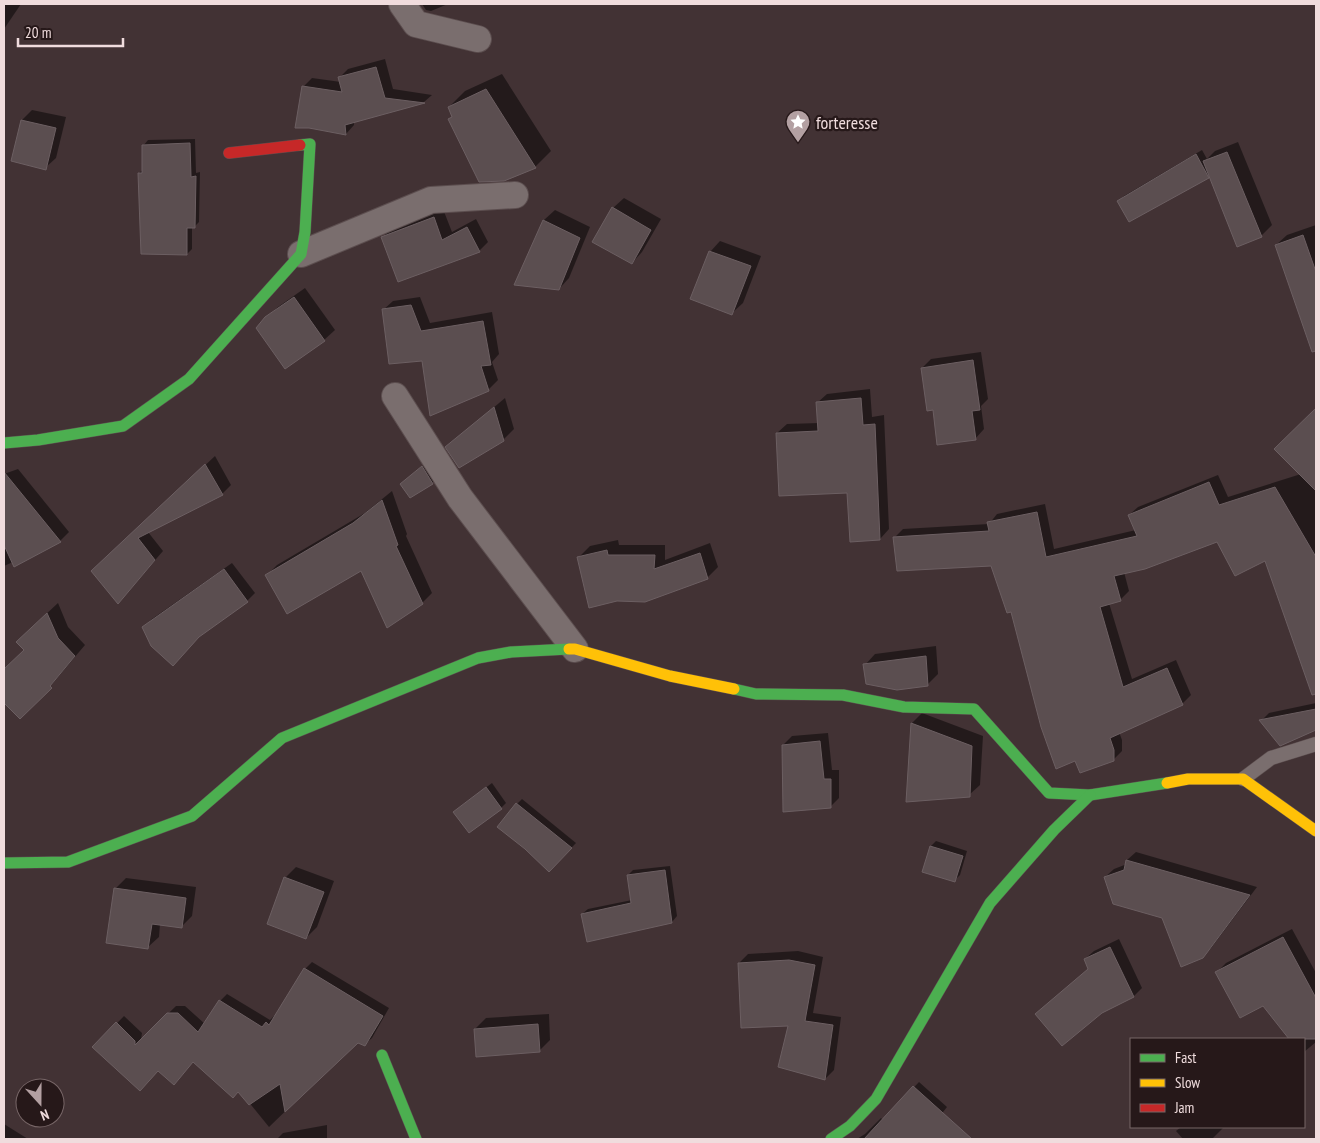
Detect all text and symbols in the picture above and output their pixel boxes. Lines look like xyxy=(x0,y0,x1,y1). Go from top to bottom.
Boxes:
scale bar xyxy=(18,15,122,47)
text: 20 m xyxy=(25,23,51,42)
place icon: forteresse xyxy=(785,109,811,143)
place label: forteresse xyxy=(816,111,878,134)
legend xyxy=(1130,1038,1305,1128)
text: Fast xyxy=(1175,1048,1196,1067)
text: Slow xyxy=(1175,1073,1200,1092)
north arrow xyxy=(15,1078,65,1128)
text: Jam xyxy=(1174,1098,1194,1117)
text: N xyxy=(38,1105,51,1125)

